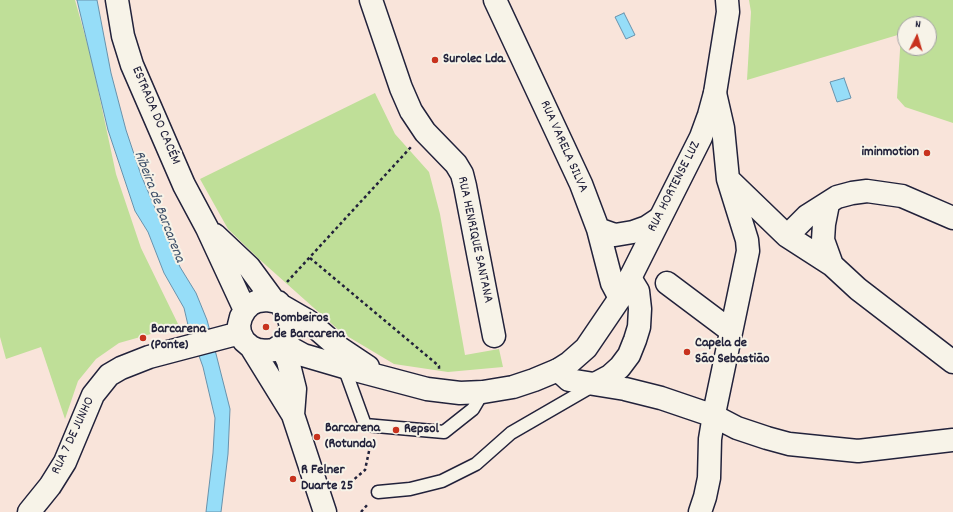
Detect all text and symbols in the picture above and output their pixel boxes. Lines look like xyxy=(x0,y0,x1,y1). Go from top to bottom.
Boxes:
north arrow xyxy=(897,16,937,56)
text: N xyxy=(915,17,921,33)
place label: Surolec Lda. xyxy=(443,52,506,68)
marker: Surolec Lda. xyxy=(430,55,440,65)
street label: ESTRADA DO CACÉM xyxy=(127,64,183,168)
street label: RUA VARELA SILVA xyxy=(535,98,591,196)
street label: RUA HORTENSE LUZ xyxy=(645,139,705,235)
place label: iminmotion xyxy=(862,145,919,161)
marker: iminmotion xyxy=(922,148,932,158)
water label: Ribeira de Barcarena xyxy=(128,149,188,265)
street label: RUA HENRIQUE SANTANA xyxy=(452,175,496,305)
place label: Bombeiros de Barcarena xyxy=(274,311,345,344)
place label: Barcarena (Ponte) xyxy=(151,322,206,354)
marker: Bombeiros de Barcarena xyxy=(261,322,271,332)
marker: Barcarena (Ponte) xyxy=(138,333,148,343)
place label: Capela de São Sebastião xyxy=(695,336,769,368)
marker: Capela de São Sebastião xyxy=(682,347,692,357)
street label: RUA 7 DE JUNHO xyxy=(49,395,99,477)
place label: Barcarena (Rotunda) xyxy=(325,421,380,454)
place label: Repsol xyxy=(404,422,439,438)
marker: Repsol xyxy=(391,425,401,435)
marker: Barcarena (Rotunda) xyxy=(312,432,322,442)
place label: R Felner Duarte 25 xyxy=(301,463,353,496)
marker: R Felner Duarte 25 xyxy=(288,474,298,484)

